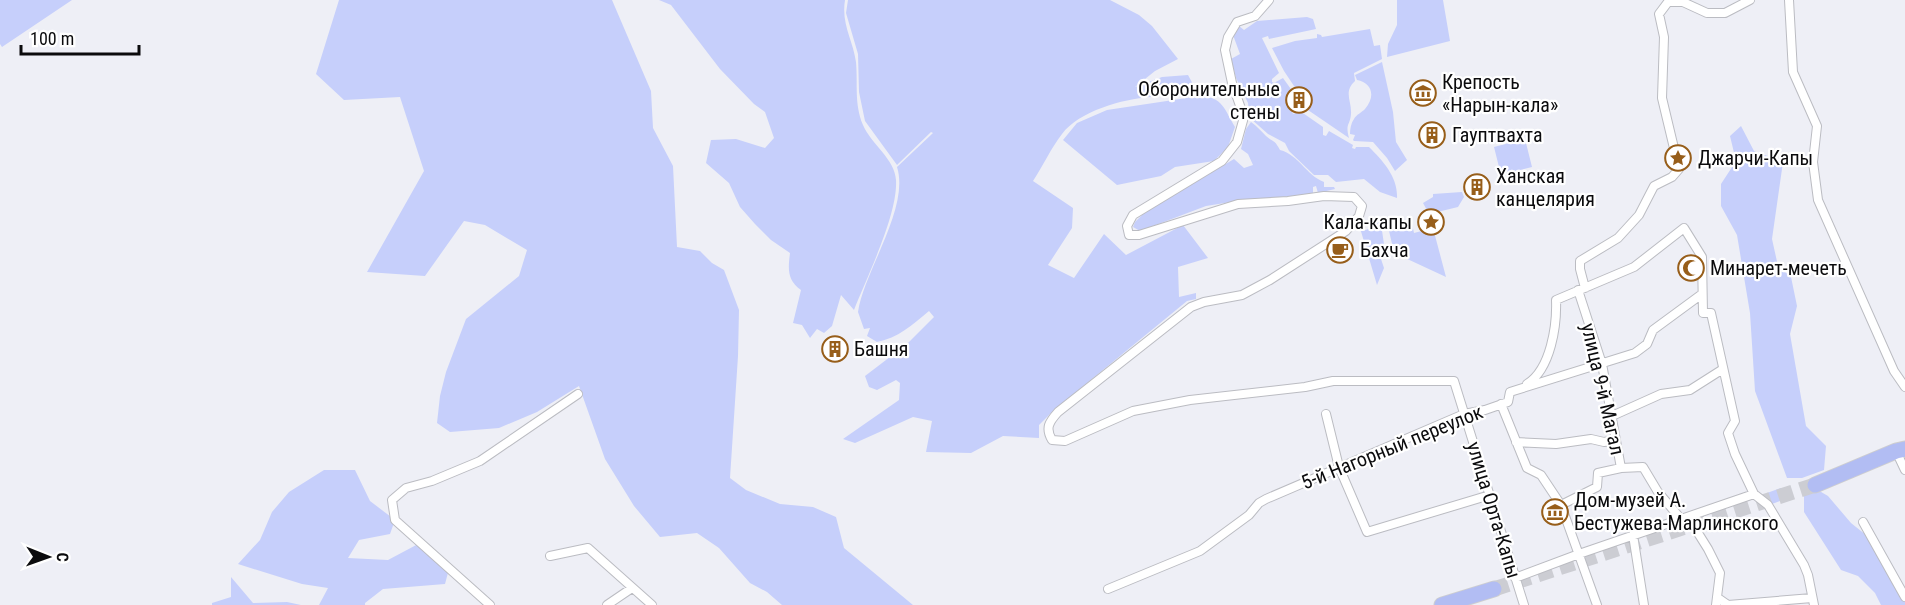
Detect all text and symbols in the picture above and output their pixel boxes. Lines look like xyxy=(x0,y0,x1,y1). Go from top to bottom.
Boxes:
scale bar xyxy=(21,18,140,56)
text: 100 m xyxy=(30,28,74,49)
place label: Крепость «Нарын-кала» xyxy=(1442,70,1558,117)
place label: Оборонительные стены xyxy=(1138,77,1280,124)
museum icon: Крепость «Нарын-кала» xyxy=(1408,78,1438,108)
building icon: Оборонительные стены xyxy=(1284,85,1314,115)
building icon: Гауптвахта xyxy=(1417,120,1447,150)
place label: Гауптвахта xyxy=(1452,123,1543,147)
place icon: Джарчи-Капы xyxy=(1663,143,1693,173)
place label: Джарчи-Капы xyxy=(1698,146,1813,170)
place label: Ханская канцелярия xyxy=(1496,164,1595,211)
building icon: Ханская канцелярия xyxy=(1462,172,1492,202)
place icon: Кала-капы xyxy=(1416,207,1446,237)
place label: Кала-капы xyxy=(1323,210,1412,234)
cafe icon: Бахча xyxy=(1325,235,1355,265)
place label: Бахча xyxy=(1360,238,1409,262)
mosque icon: Минарет-мечеть xyxy=(1676,253,1706,283)
place label: Минарет-мечеть xyxy=(1710,256,1847,280)
street label: улица 9-й Магал xyxy=(1576,321,1630,457)
building icon: Башня xyxy=(820,334,850,364)
place label: Башня xyxy=(854,337,908,361)
street label: 5-й Нагорный переулок xyxy=(1298,399,1487,494)
street label: улица Орта-Капы xyxy=(1462,439,1526,581)
place label: Дом-музей А. Бестужева-Марлинского xyxy=(1574,488,1779,535)
museum icon: Дом-музей А. Бестужева-Марлинского xyxy=(1540,497,1570,527)
north arrow xyxy=(18,527,78,587)
text: С xyxy=(53,553,72,562)

